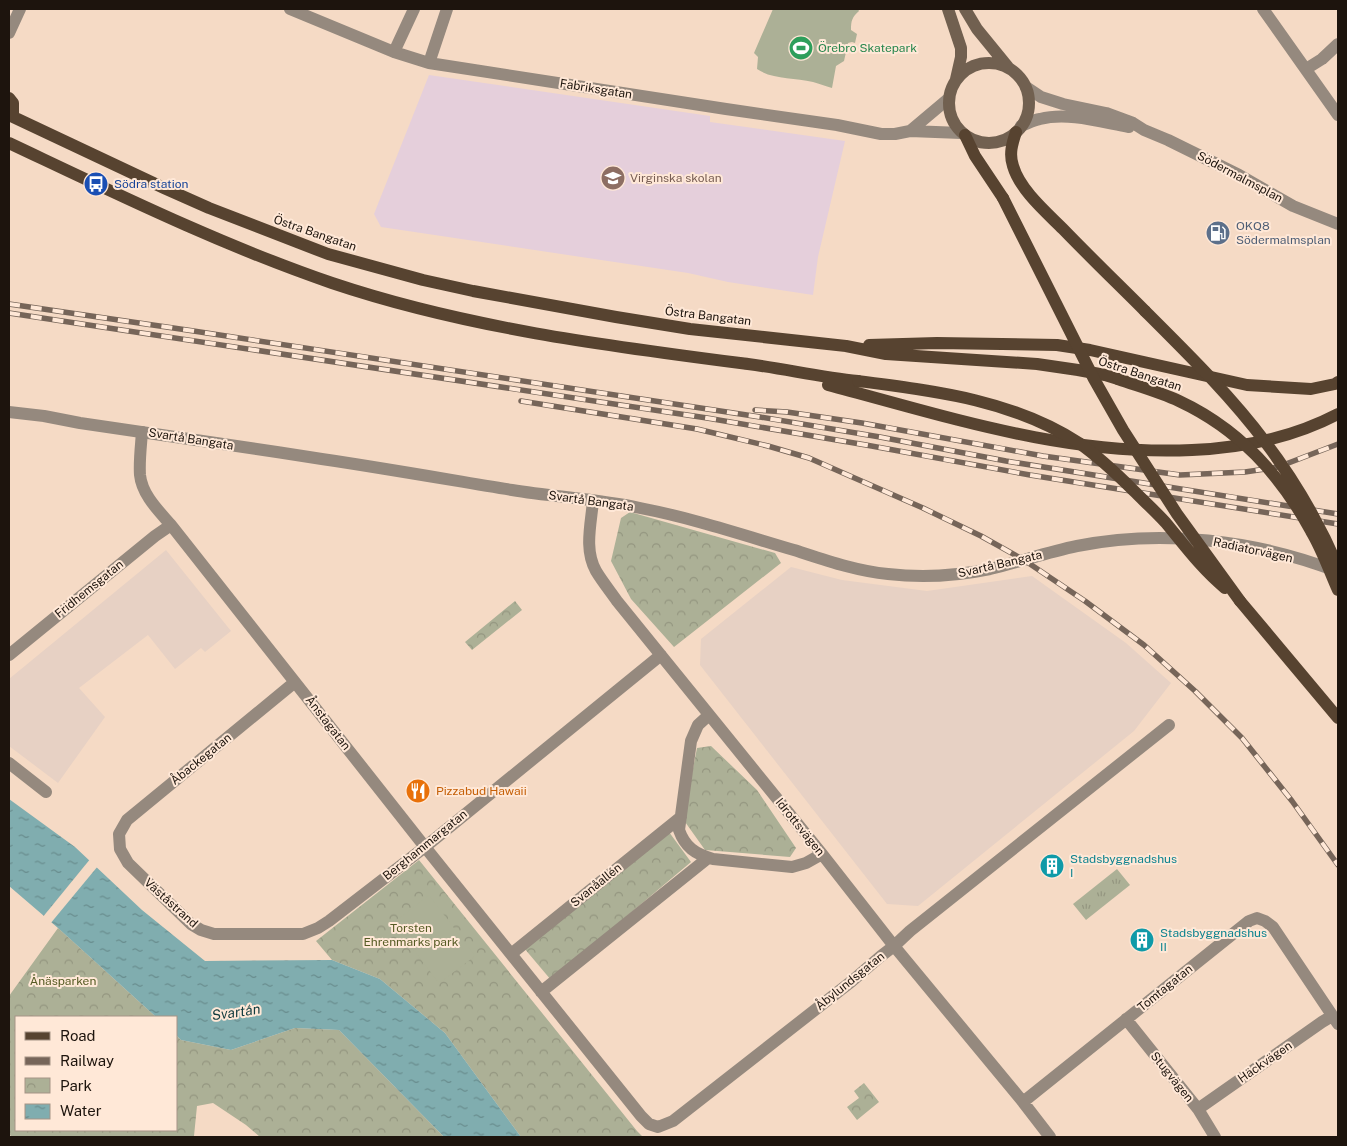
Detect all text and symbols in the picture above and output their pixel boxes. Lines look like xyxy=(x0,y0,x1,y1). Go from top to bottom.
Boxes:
sports icon: Örebro Skatepark xyxy=(788,35,814,61)
place label: Örebro Skatepark xyxy=(818,41,917,55)
street label: Fabriksgatan xyxy=(559,76,633,102)
street label: Södermalmsplan xyxy=(1195,149,1285,205)
school or university icon: Virginska skolan xyxy=(600,165,626,191)
bus stop icon: Södra station xyxy=(83,171,109,197)
place label: Virginska skolan xyxy=(630,171,722,185)
place label: Södra station xyxy=(114,177,188,191)
street label: Östra Bangatan xyxy=(272,212,358,254)
place label: OKQ8 Södermalmsplan xyxy=(1236,219,1331,247)
fuel station icon: OKQ8 Södermalmsplan xyxy=(1205,220,1231,246)
street label: Östra Bangatan xyxy=(664,304,752,328)
street label: Östra Bangatan xyxy=(1097,354,1184,394)
street label: Svartå Bangata xyxy=(147,425,235,453)
street label: Svartå Bangata xyxy=(547,488,635,514)
street label: Radiatorvägen xyxy=(1212,535,1294,565)
street label: Svartå Bangata xyxy=(957,548,1043,580)
street label: Fridhemsgatan xyxy=(52,557,126,621)
street label: Ånstagatan xyxy=(303,693,353,753)
street label: Åbackegatan xyxy=(168,730,234,788)
restaurant icon: Pizzabud Hawaii xyxy=(405,778,431,804)
place label: Pizzabud Hawaii xyxy=(436,784,527,798)
street label: Idrottsvägen xyxy=(773,795,828,859)
street label: Berghammargatan xyxy=(380,807,470,883)
place label: Stadsbyggnadshus I xyxy=(1070,852,1177,880)
building icon: Stadsbyggnadshus I xyxy=(1039,853,1065,879)
street label: Svanåallén xyxy=(568,860,624,910)
street label: Väståstrand xyxy=(141,875,201,931)
park label: Torsten Ehrenmarks park xyxy=(364,921,459,949)
place label: Stadsbyggnadshus II xyxy=(1160,926,1267,954)
building icon: Stadsbyggnadshus II xyxy=(1129,927,1155,953)
street label: Åbylundsgatan xyxy=(813,949,887,1013)
street label: Tomtagatan xyxy=(1135,962,1195,1014)
park label: Ånäsparken xyxy=(30,974,96,988)
water label: Svartån xyxy=(211,1001,262,1023)
legend xyxy=(15,1016,178,1131)
text: Road xyxy=(60,1027,96,1044)
street label: Häckvägen xyxy=(1235,1038,1295,1086)
street label: Stugvägen xyxy=(1148,1049,1196,1105)
text: Railway xyxy=(60,1052,114,1069)
text: Park xyxy=(60,1077,92,1094)
text: Water xyxy=(60,1102,102,1119)

